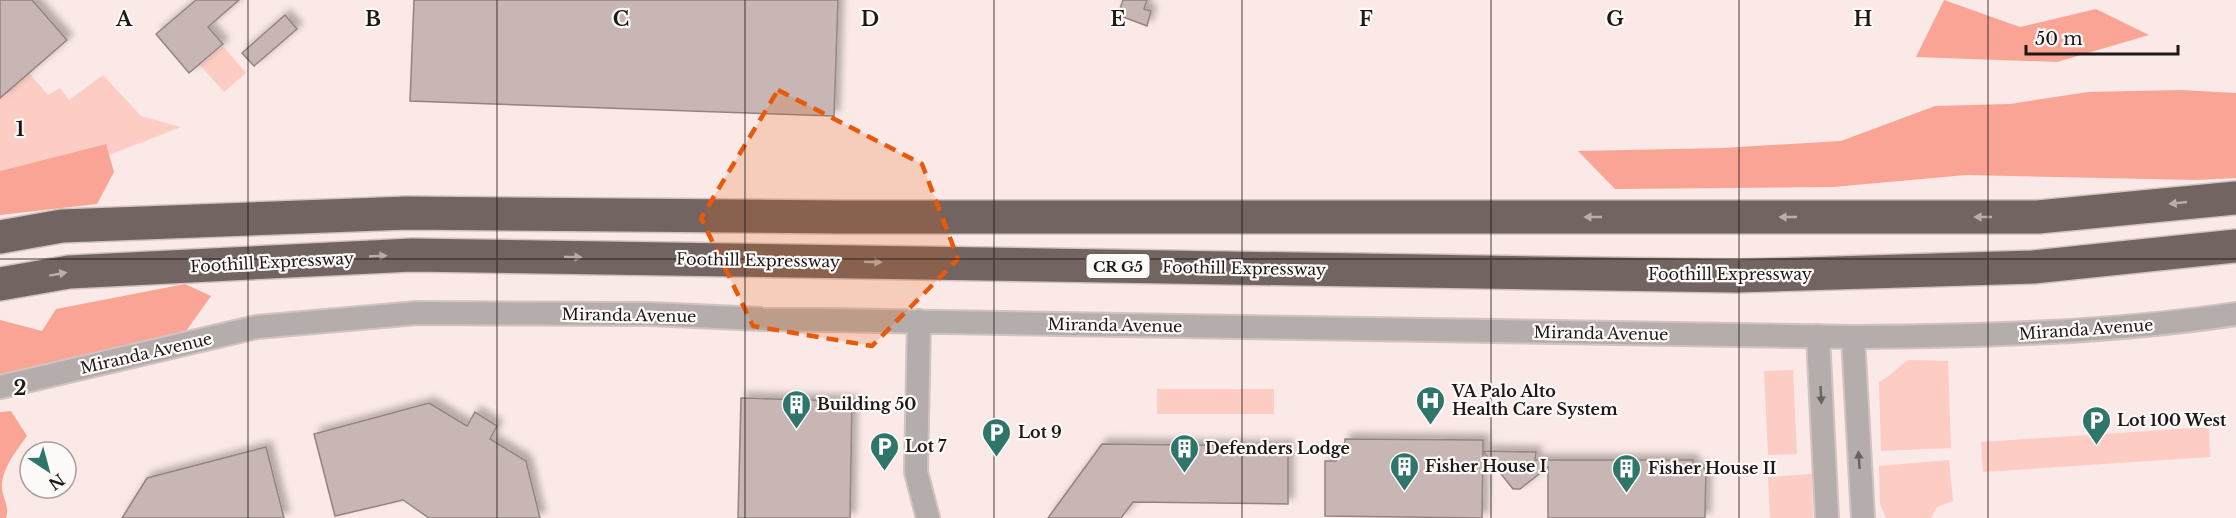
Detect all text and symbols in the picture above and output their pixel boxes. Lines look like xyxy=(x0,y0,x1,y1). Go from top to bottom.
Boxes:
text: A xyxy=(115,7,133,31)
text: B xyxy=(365,7,381,31)
text: C xyxy=(613,7,629,31)
text: D xyxy=(861,7,879,31)
text: E xyxy=(1110,7,1126,31)
text: F xyxy=(1359,7,1373,31)
text: G xyxy=(1606,7,1624,31)
text: H xyxy=(1854,7,1873,31)
scale bar xyxy=(2026,18,2178,56)
text: 50 m xyxy=(2035,28,2083,50)
text: 1 xyxy=(16,117,25,141)
one-way arrow xyxy=(2168,199,2187,208)
one-way arrow xyxy=(1584,212,1603,222)
one-way arrow xyxy=(1779,212,1798,222)
one-way arrow xyxy=(1974,212,1993,222)
street label: Foothill Expressway xyxy=(190,248,355,276)
street label: Foothill Expressway xyxy=(676,249,841,271)
one-way arrow xyxy=(369,252,388,261)
one-way arrow xyxy=(563,252,582,262)
road number: CR G5 xyxy=(1086,254,1150,278)
one-way arrow xyxy=(863,257,882,267)
street label: Foothill Expressway xyxy=(1162,257,1327,279)
street label: Foothill Expressway xyxy=(1648,264,1813,284)
one-way arrow xyxy=(48,269,67,278)
street label: Miranda Avenue xyxy=(561,304,697,326)
street label: Miranda Avenue xyxy=(1047,314,1183,336)
street label: Miranda Avenue xyxy=(2018,314,2154,344)
street label: Miranda Avenue xyxy=(1533,322,1669,344)
street label: Miranda Avenue xyxy=(78,328,214,378)
text: 2 xyxy=(13,376,27,400)
place label: VA Palo Alto Health Care System xyxy=(1451,381,1618,419)
hospital icon: VA Palo Alto Health Care System xyxy=(1415,384,1447,426)
one-way arrow xyxy=(1817,385,1826,404)
building icon: Building 50 xyxy=(780,388,812,430)
place label: Building 50 xyxy=(817,394,916,414)
parking icon: Lot 100 West xyxy=(2080,404,2112,446)
place label: Lot 100 West xyxy=(2117,410,2227,430)
parking icon: Lot 9 xyxy=(981,416,1013,458)
place label: Lot 9 xyxy=(1018,422,1062,442)
parking icon: Lot 7 xyxy=(868,430,900,472)
building icon: Defenders Lodge xyxy=(1168,432,1200,474)
place label: Lot 7 xyxy=(905,436,947,456)
place label: Defenders Lodge xyxy=(1205,438,1350,458)
north arrow xyxy=(18,440,78,500)
building icon: Fisher House I xyxy=(1388,450,1420,492)
one-way arrow xyxy=(1854,450,1864,469)
building icon: Fisher House II xyxy=(1611,452,1643,494)
place label: Fisher House I xyxy=(1425,456,1547,476)
place label: Fisher House II xyxy=(1648,458,1777,478)
text: N xyxy=(45,470,69,495)

